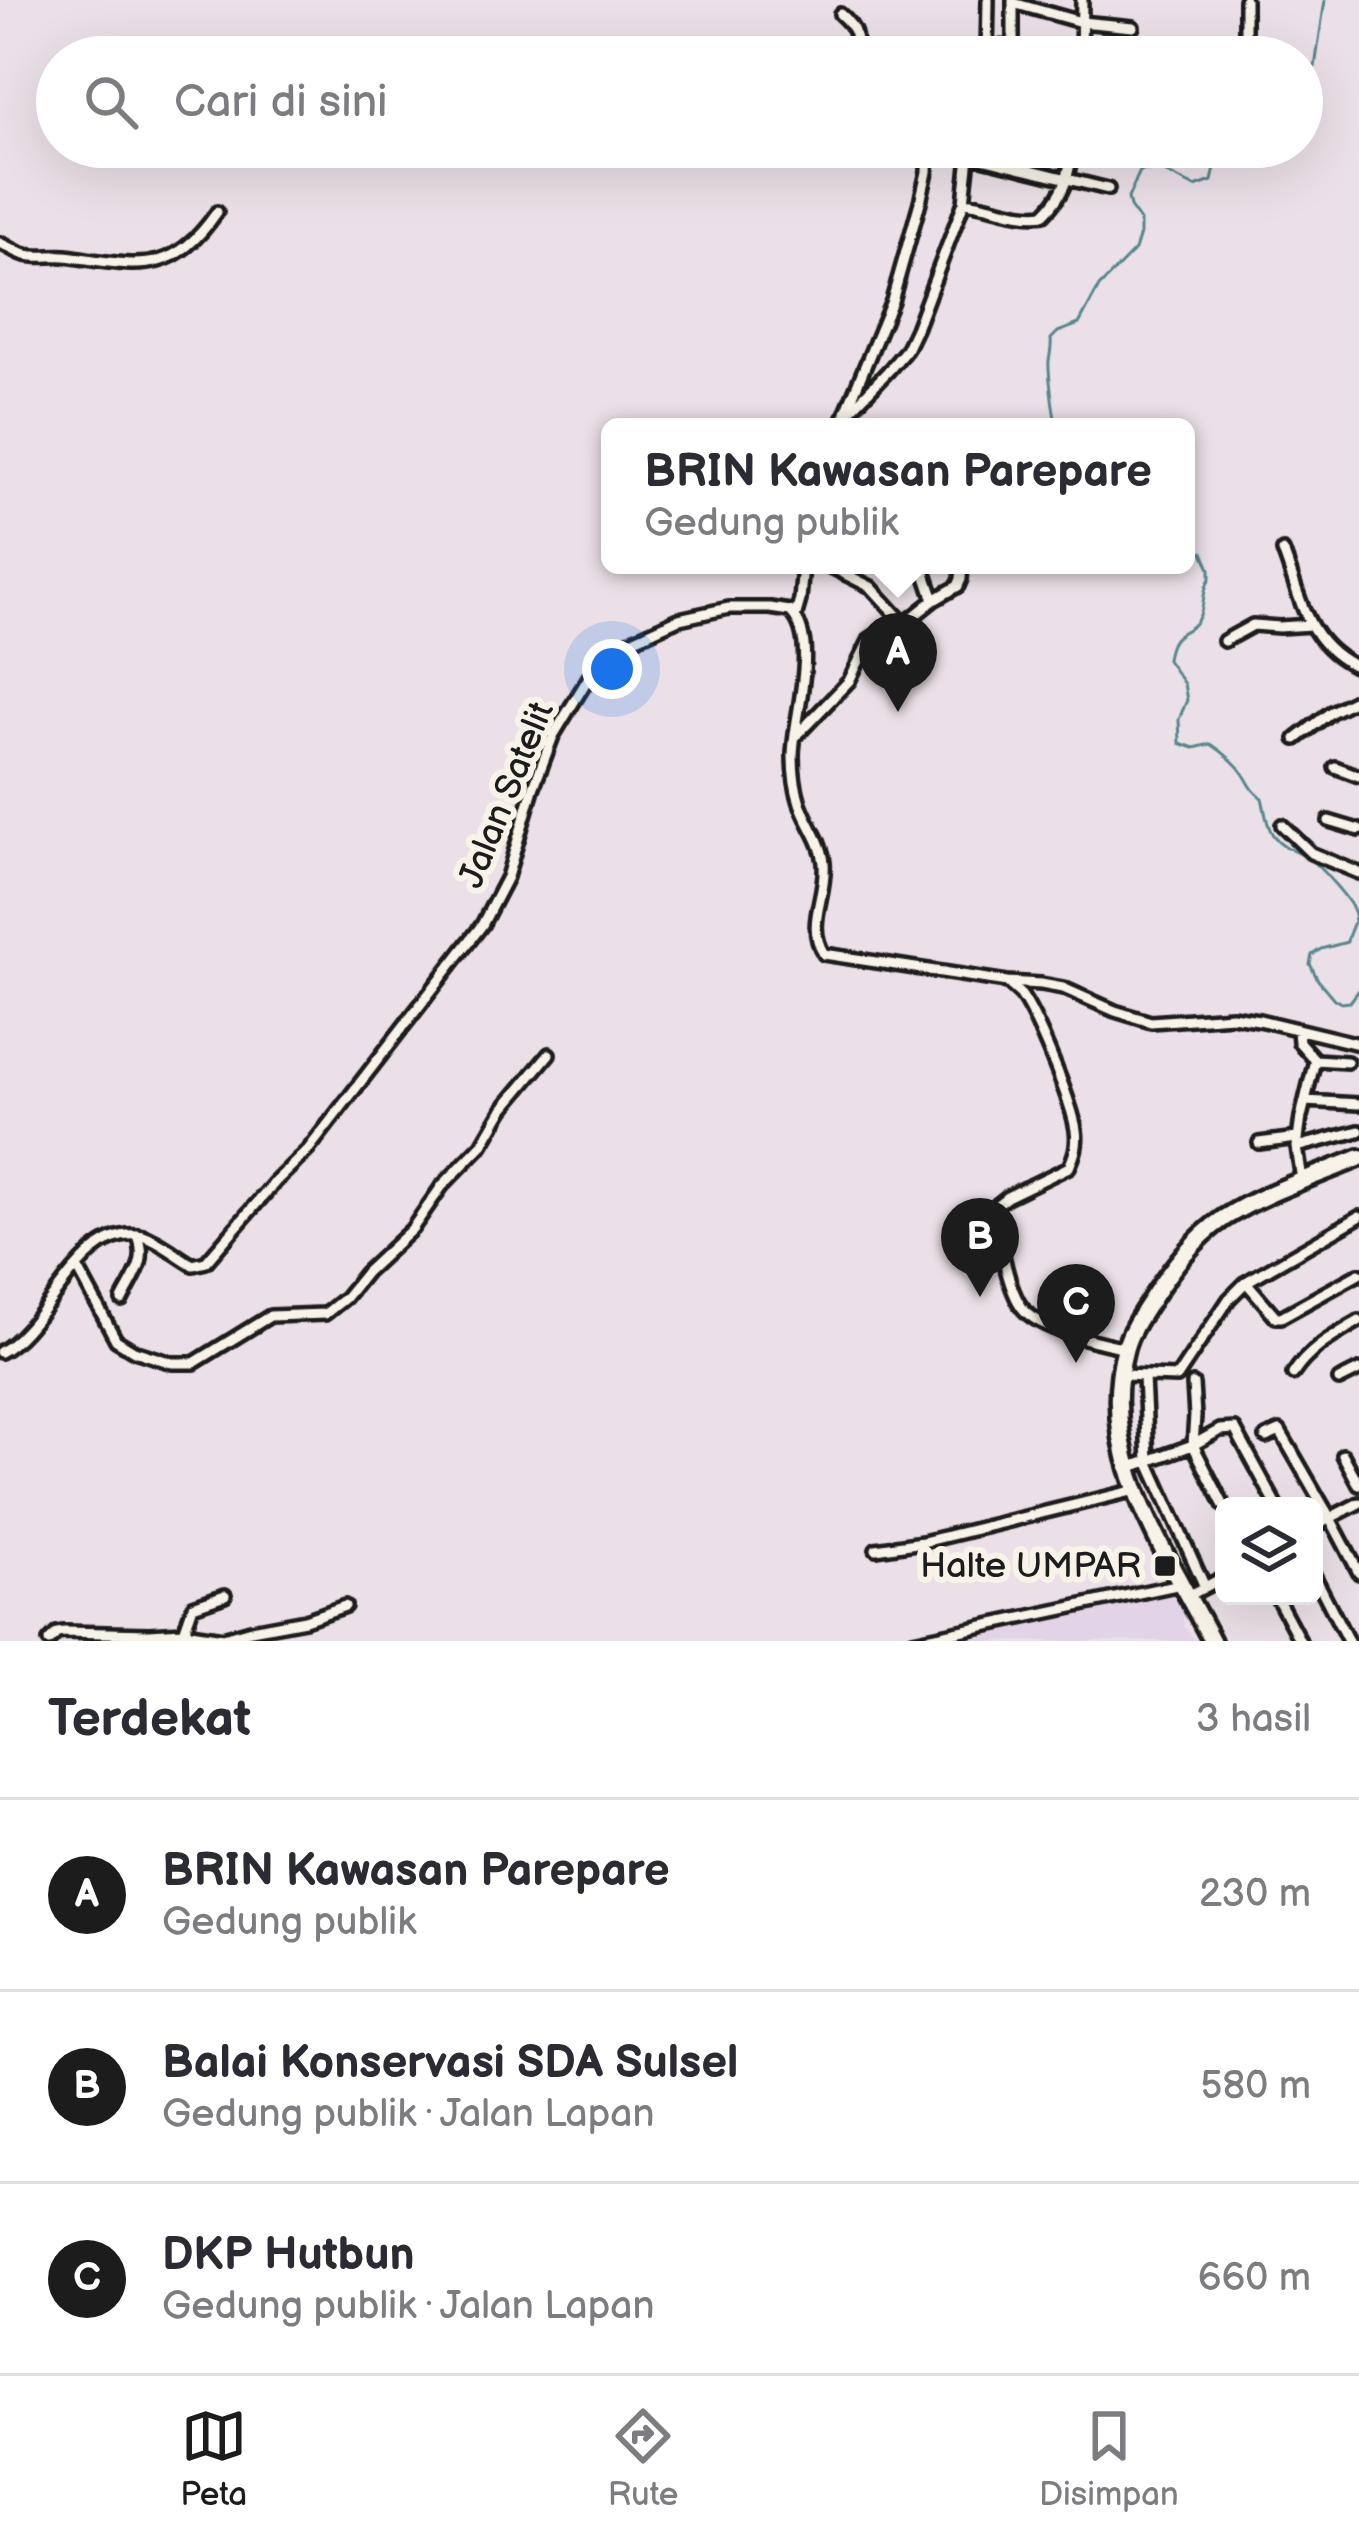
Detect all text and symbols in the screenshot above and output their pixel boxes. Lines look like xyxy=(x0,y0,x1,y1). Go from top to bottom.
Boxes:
search box xyxy=(36,36,1323,168)
icon: search xyxy=(78,69,144,135)
text: Cari di sini xyxy=(174,75,388,130)
popup xyxy=(601,418,1195,574)
text: BRIN Kawasan Parepare xyxy=(644,445,1152,500)
text: Gedung publik xyxy=(644,500,899,547)
pin: A xyxy=(859,613,937,712)
your location xyxy=(582,639,642,699)
street label: Jalan Satelit xyxy=(450,696,564,894)
pin: B xyxy=(941,1198,1019,1297)
pin: C xyxy=(1037,1264,1115,1363)
map controls xyxy=(1215,1497,1323,1605)
button: layers xyxy=(1215,1497,1323,1605)
place label: Halte UMPAR xyxy=(920,1545,1141,1588)
marker: Halte UMPAR xyxy=(1152,1553,1178,1579)
text: Terdekat xyxy=(48,1689,251,1750)
text: 3 hasil xyxy=(1196,1696,1311,1743)
text: BRIN Kawasan Parepare xyxy=(162,1844,670,1899)
text: A xyxy=(75,1871,99,1918)
text: 230 m xyxy=(1199,1871,1311,1918)
text: Gedung publik xyxy=(162,1899,416,1946)
text: Balai Konservasi SDA Sulsel xyxy=(162,2036,738,2091)
text: B xyxy=(73,2063,101,2110)
text: 580 m xyxy=(1200,2063,1311,2110)
text: Gedung publik · Jalan Lapan xyxy=(162,2091,654,2138)
text: DKP Hutbun xyxy=(162,2228,415,2283)
text: C xyxy=(73,2255,101,2302)
text: 660 m xyxy=(1198,2255,1311,2302)
text: Gedung publik · Jalan Lapan xyxy=(162,2283,654,2330)
tab: Peta xyxy=(180,2403,247,2515)
tab: Rute xyxy=(608,2403,678,2515)
tab: Disimpan xyxy=(1039,2403,1179,2515)

